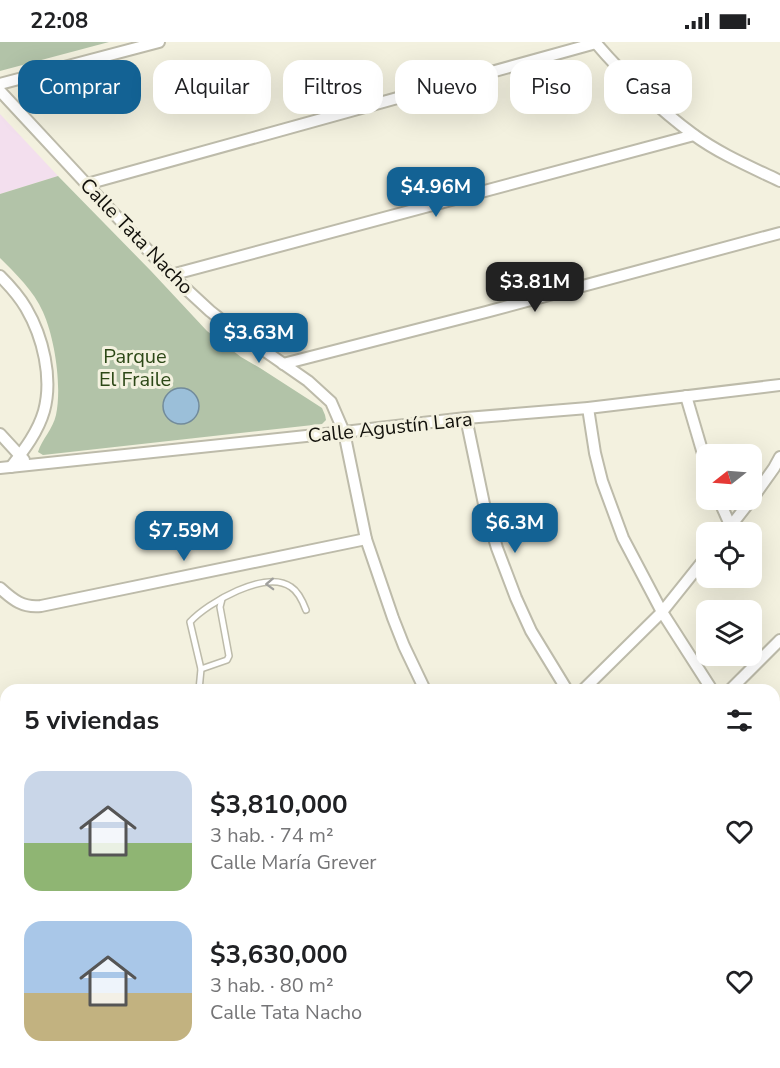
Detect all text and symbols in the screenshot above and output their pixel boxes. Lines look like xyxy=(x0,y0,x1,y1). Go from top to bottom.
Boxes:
text: 22:08 xyxy=(30,6,88,36)
chip: Comprar xyxy=(18,60,141,114)
chip: Alquilar xyxy=(153,60,271,114)
chip: Filtros xyxy=(283,60,383,114)
chip: Nuevo xyxy=(395,60,498,114)
chip: Piso xyxy=(510,60,592,114)
chip: Casa xyxy=(604,60,692,114)
pin: $4.96M xyxy=(387,167,485,218)
street label: Calle Tata Nacho xyxy=(74,172,199,300)
text: $4.96M xyxy=(401,173,471,200)
pin: $3.81M xyxy=(486,262,584,313)
text: $3.81M xyxy=(500,268,570,295)
pin: $3.63M xyxy=(210,313,308,364)
text: $3.63M xyxy=(224,319,294,346)
park label: Parque El Fraile xyxy=(99,343,171,393)
street label: Calle Agustín Lara xyxy=(306,405,474,450)
north arrow xyxy=(696,444,762,510)
map controls xyxy=(696,444,762,666)
pin: $6.3M xyxy=(473,503,557,554)
text: $6.3M xyxy=(486,509,544,536)
pin: $7.59M xyxy=(135,511,233,562)
text: $7.59M xyxy=(149,517,219,544)
button: locate xyxy=(696,522,762,588)
one-way arrow xyxy=(265,577,274,590)
button: layers xyxy=(696,600,762,666)
text: 5 viviendas xyxy=(24,703,159,738)
icon: filters xyxy=(723,704,756,737)
text: $3,810,000 xyxy=(210,787,348,822)
icon: home xyxy=(72,795,144,867)
icon: heart xyxy=(723,815,756,848)
text: 3 hab. · 74 m² xyxy=(210,822,334,849)
text: Calle María Grever xyxy=(210,849,377,876)
text: $3,630,000 xyxy=(210,937,348,972)
icon: home xyxy=(72,945,144,1017)
icon: heart xyxy=(723,965,756,998)
text: 3 hab. · 80 m² xyxy=(210,972,334,999)
text: Calle Tata Nacho xyxy=(210,999,362,1026)

